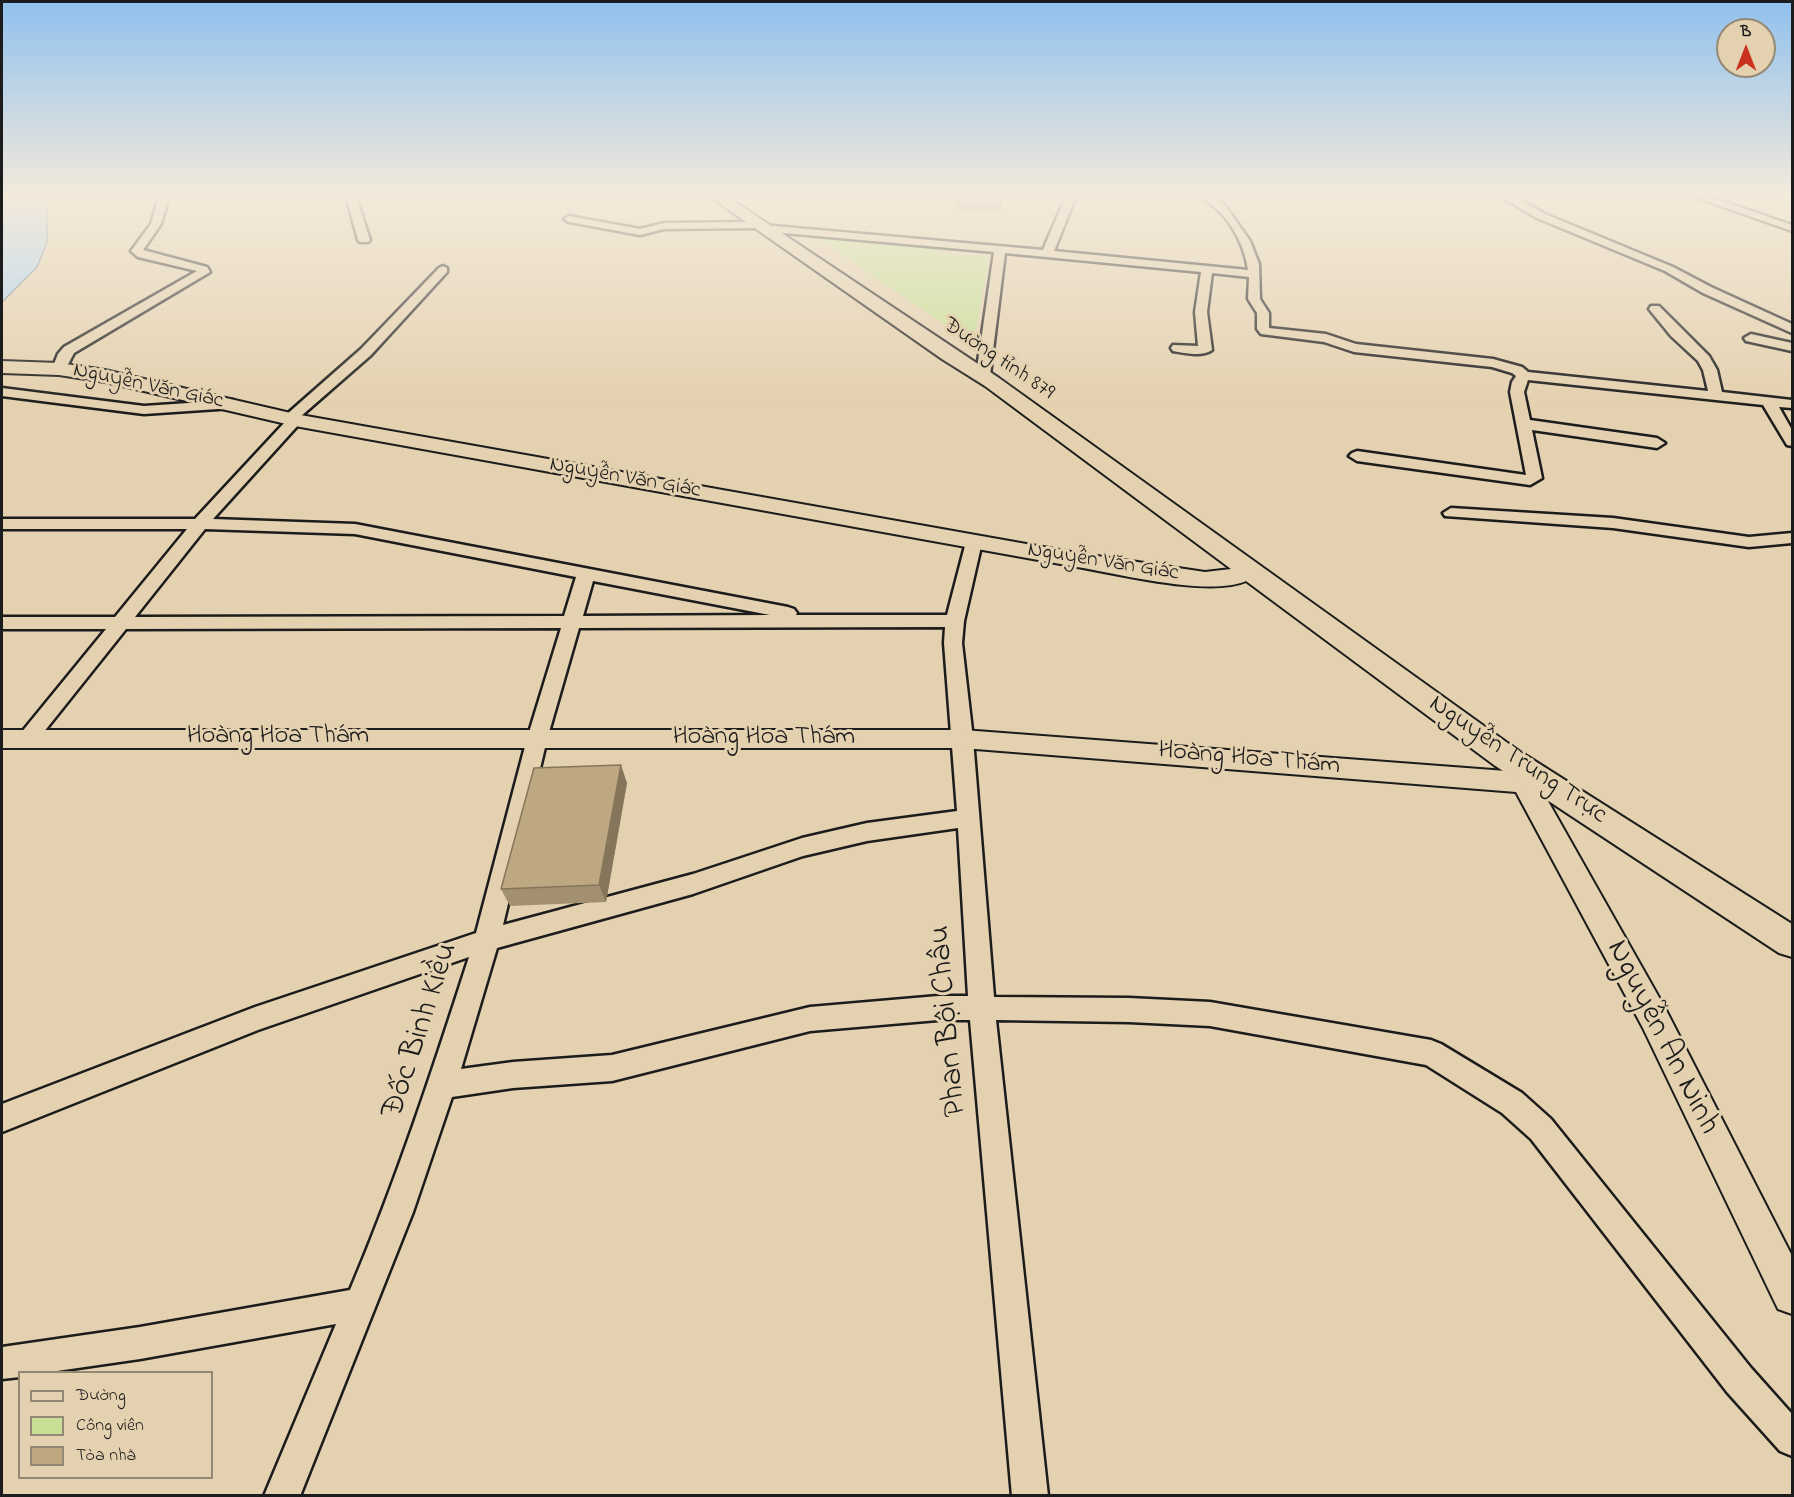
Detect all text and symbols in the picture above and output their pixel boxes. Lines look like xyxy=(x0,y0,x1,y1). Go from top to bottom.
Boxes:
north arrow xyxy=(1716,18,1776,78)
text: B xyxy=(1741,20,1751,44)
street label: Đường tỉnh 879 xyxy=(937,313,1059,407)
street label: Nguyễn Văn Giác xyxy=(71,358,225,416)
street label: Nguyễn Văn Giác xyxy=(547,453,703,505)
street label: Nguyễn Văn Giác xyxy=(1025,538,1181,588)
street label: Nguyễn Trung Trực xyxy=(1422,690,1612,832)
street label: Hoàng Hoa Thám xyxy=(187,722,369,754)
street label: Hoàng Hoa Thám xyxy=(673,723,855,755)
street label: Hoàng Hoa Thám xyxy=(1157,737,1341,783)
street label: Phan Bội Châu xyxy=(923,924,977,1118)
street label: Nguyễn An Ninh xyxy=(1596,934,1726,1142)
street label: Đốc Binh Kiều xyxy=(376,938,468,1124)
legend xyxy=(18,1371,213,1479)
text: Đường xyxy=(76,1383,126,1409)
text: Công viên xyxy=(76,1413,144,1439)
text: Tòa nhà xyxy=(76,1443,136,1469)

